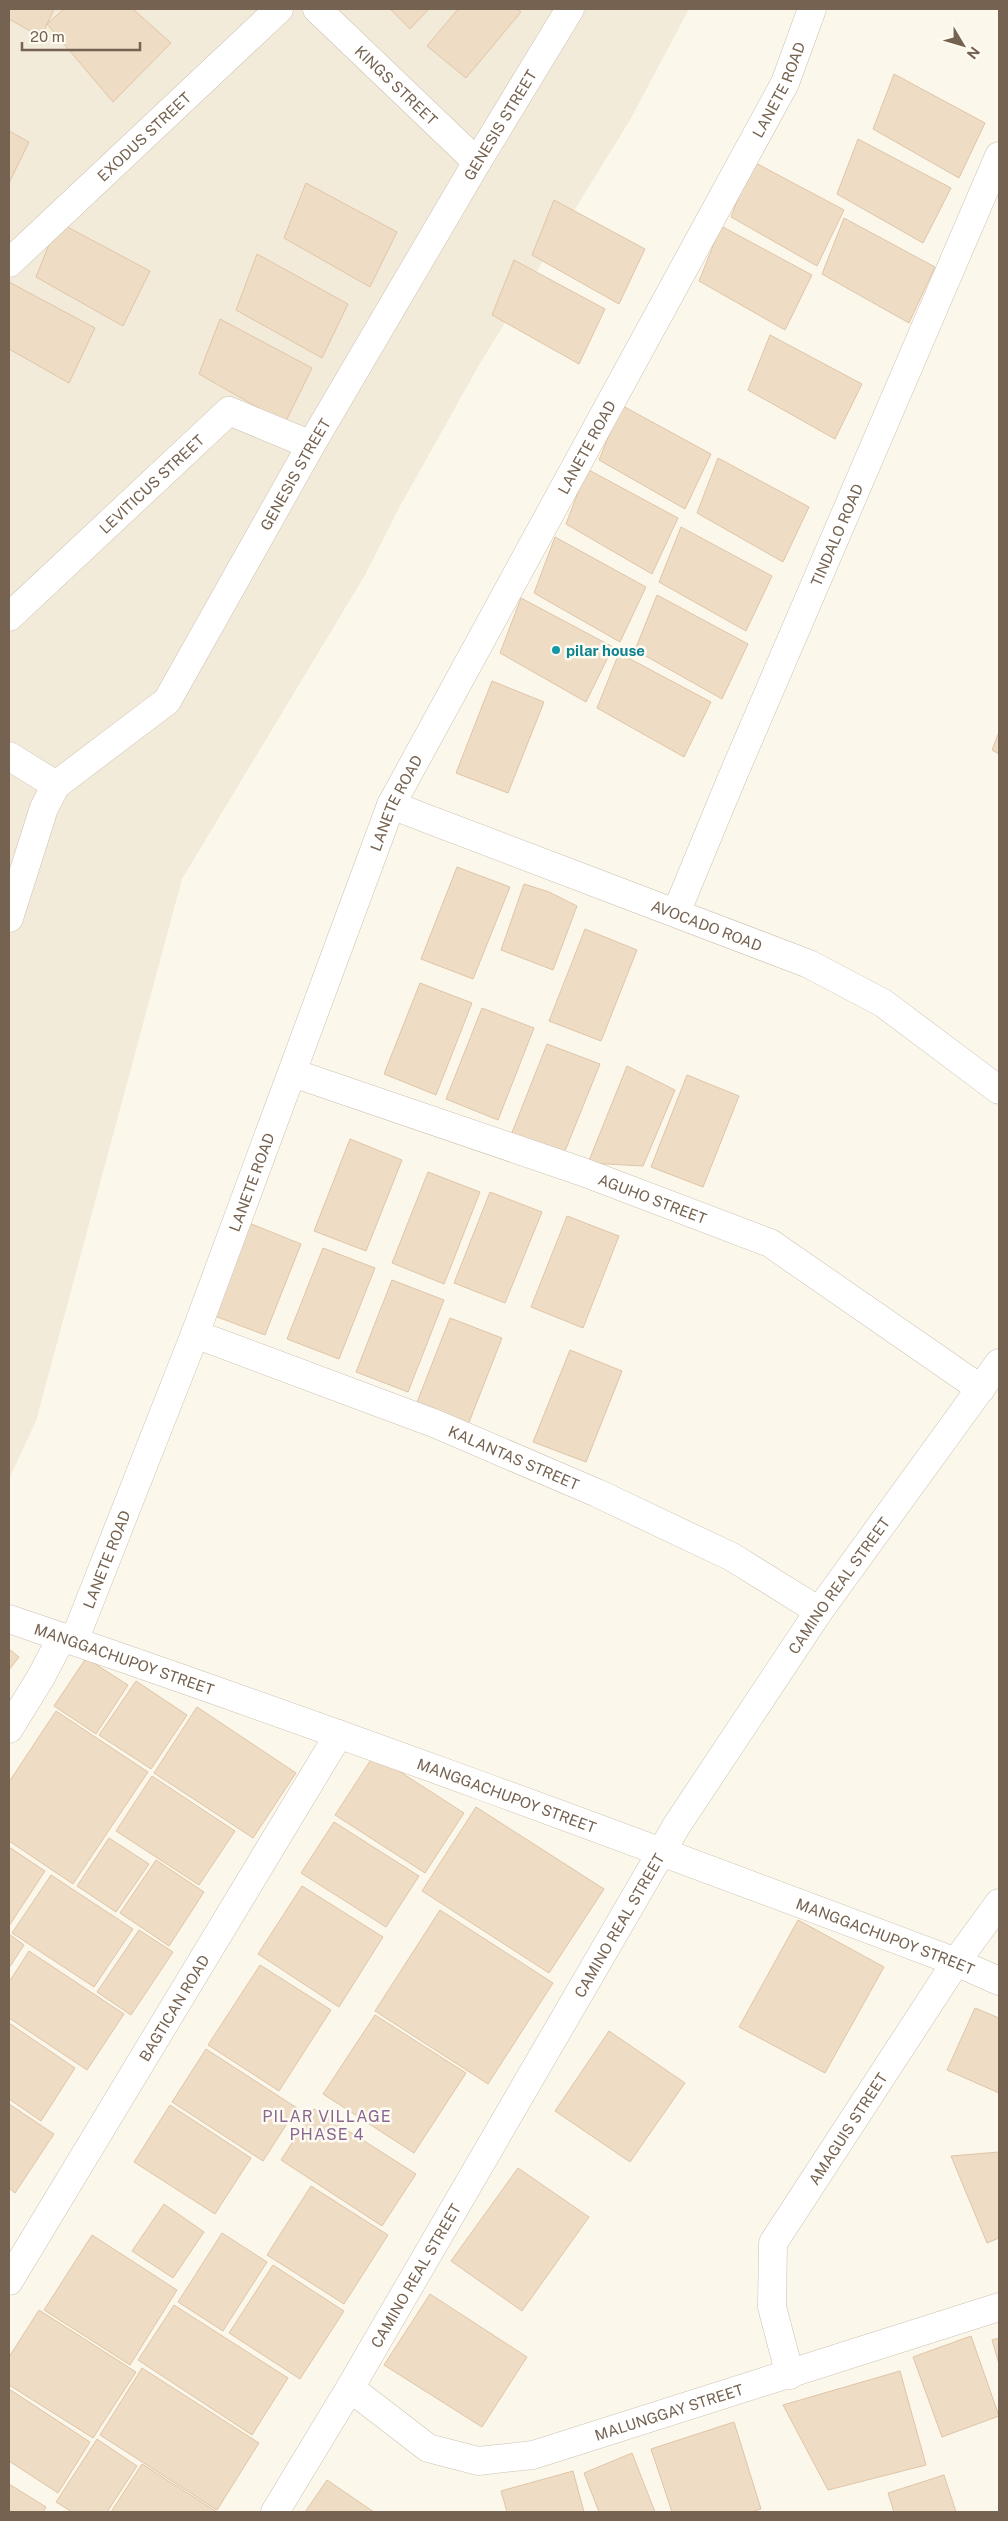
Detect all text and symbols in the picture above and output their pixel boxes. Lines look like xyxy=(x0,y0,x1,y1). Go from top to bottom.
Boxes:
scale bar xyxy=(22,20,140,52)
north arrow xyxy=(938,20,988,70)
text: 20 m xyxy=(30,28,65,45)
street label: LANETE ROAD xyxy=(749,39,808,140)
street label: KINGS STREET xyxy=(352,42,441,128)
text: N xyxy=(964,44,983,62)
street label: GENESIS STREET xyxy=(460,66,540,183)
street label: EXODUS STREET xyxy=(93,88,194,184)
street label: LANETE ROAD xyxy=(554,397,619,497)
street label: GENESIS STREET xyxy=(256,415,333,533)
street label: LEVITICUS STREET xyxy=(96,431,207,537)
street label: TINDALO ROAD xyxy=(807,481,866,588)
place label: pilar house xyxy=(566,642,645,659)
marker: pilar house xyxy=(550,644,562,656)
street label: LANETE ROAD xyxy=(366,752,425,853)
street label: AVOCADO ROAD xyxy=(649,896,765,954)
street label: LANETE ROAD xyxy=(225,1130,277,1234)
street label: AGUHO STREET xyxy=(596,1170,709,1227)
street label: KALANTAS STREET xyxy=(446,1422,582,1493)
street label: LANETE ROAD xyxy=(79,1508,133,1611)
street label: CAMINO REAL STREET xyxy=(785,1514,893,1657)
street label: MANGGACHUPOY STREET xyxy=(32,1620,217,1698)
street label: MANGGACHUPOY STREET xyxy=(415,1755,599,1836)
street label: CAMINO REAL STREET xyxy=(570,1850,667,2000)
street label: MANGGACHUPOY STREET xyxy=(794,1894,977,1978)
street label: BAGTICAN ROAD xyxy=(135,1952,212,2064)
street label: AMAGUIS STREET xyxy=(805,2069,890,2188)
district label: PILAR VILLAGE PHASE 4 xyxy=(262,2107,392,2144)
street label: CAMINO REAL STREET xyxy=(367,2201,464,2350)
street label: MALUNGGAY STREET xyxy=(592,2380,745,2443)

